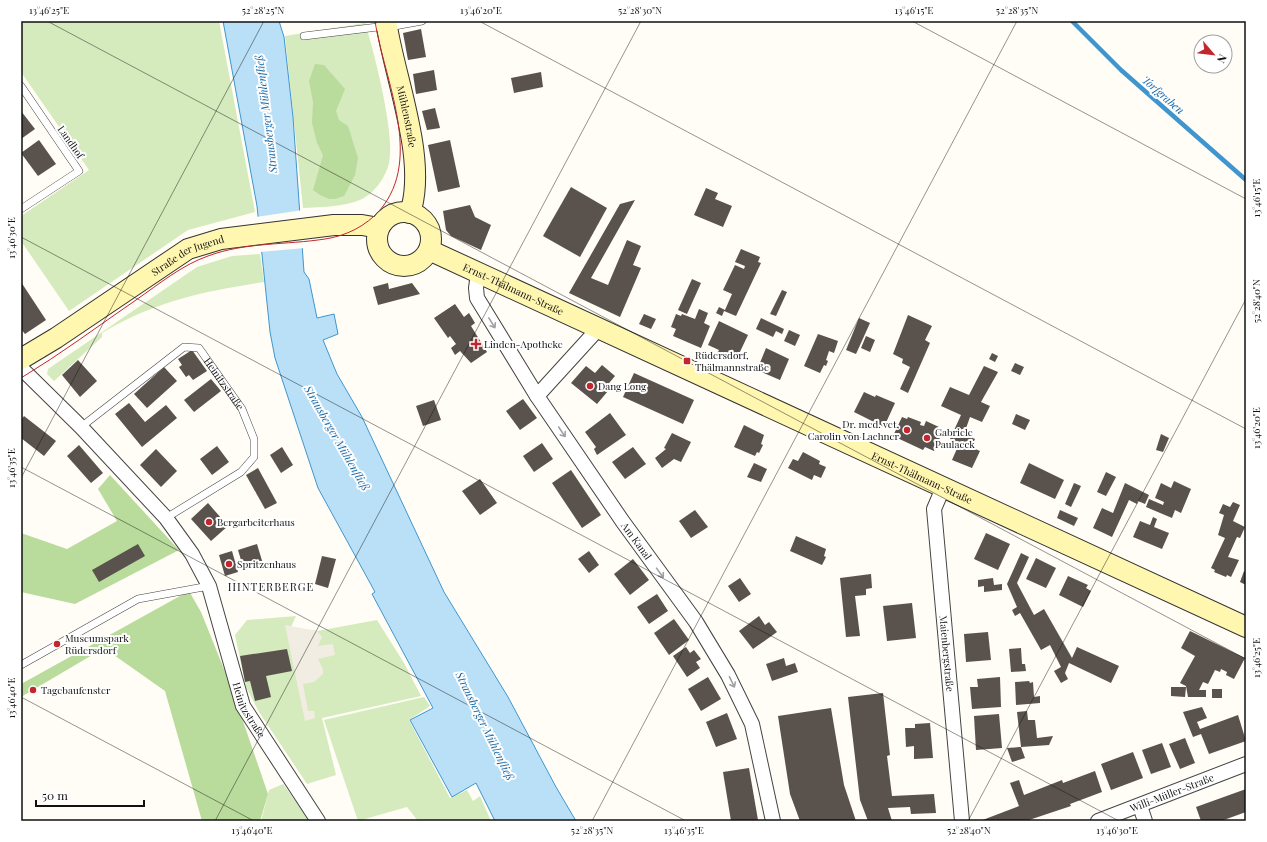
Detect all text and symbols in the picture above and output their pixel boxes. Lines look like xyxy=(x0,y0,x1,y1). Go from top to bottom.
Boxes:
text: 13°46'25"E xyxy=(29,3,69,17)
text: 52°28'25"N xyxy=(242,3,284,17)
text: 13°46'20"E xyxy=(460,3,502,17)
text: 52°28'30"N xyxy=(618,3,662,17)
text: 13°46'15"E xyxy=(895,3,933,17)
text: 52°28'35"N xyxy=(996,3,1038,17)
north arrow xyxy=(1193,34,1233,74)
text: N xyxy=(1214,52,1231,66)
water label: Strausberger Mühlenfließ xyxy=(251,54,280,175)
water label: Torfgraben xyxy=(1139,72,1188,117)
street label: Mühlenstraße xyxy=(394,84,420,148)
street label: Landhof xyxy=(55,123,88,162)
text: 13°46'15"E xyxy=(1249,179,1263,217)
text: 13°46'30"E xyxy=(4,217,18,259)
street label: Straße der Jugend xyxy=(148,231,226,279)
street label: Ernst-Thälmann-Straße xyxy=(461,260,566,318)
text: 52°28'40"N xyxy=(1249,279,1263,323)
one-way arrow xyxy=(488,317,496,329)
place label: Linden-Apotheke xyxy=(484,337,563,351)
marker: Linden-Apotheke xyxy=(471,339,481,349)
place label: Rüdersdorf, Thälmannstraße xyxy=(695,348,769,374)
street label: Heinitzstraße xyxy=(201,355,247,413)
marker: Rüdersdorf, Thälmannstraße xyxy=(682,356,692,366)
place label: Dang Long xyxy=(598,379,647,393)
marker: Dang Long xyxy=(585,381,595,391)
water label: Strausberger Mühlenfließ xyxy=(301,382,374,493)
text: 13°46'20"E xyxy=(1249,407,1263,449)
place label: Dr. med. vet. Carolin von Lachner xyxy=(808,417,900,443)
marker: Dr. med. vet. Carolin von Lachner xyxy=(902,425,912,435)
place label: Gabriele Paulaeck xyxy=(935,425,975,451)
one-way arrow xyxy=(558,427,566,438)
marker: Gabriele Paulaeck xyxy=(922,433,932,443)
text: 13°46'35"E xyxy=(4,448,18,488)
street label: Ernst-Thälmann-Straße xyxy=(869,448,975,507)
place label: Bergarbeiterhaus xyxy=(217,515,295,529)
marker: Bergarbeiterhaus xyxy=(204,517,214,527)
street label: Am Kanal xyxy=(618,519,655,562)
place label: Spritzenhaus xyxy=(237,557,296,571)
marker: Spritzenhaus xyxy=(224,559,234,569)
one-way arrow xyxy=(656,568,664,579)
district label: HINTERBERGE xyxy=(228,579,314,594)
street label: Maienbergstraße xyxy=(937,615,957,692)
place label: Museumspark Rüdersdorf xyxy=(65,631,129,657)
text: 13°46'25"E xyxy=(1249,638,1263,678)
marker: Museumspark Rüdersdorf xyxy=(52,639,62,649)
water label: Strausberger Mühlenfließ xyxy=(452,668,518,782)
one-way arrow xyxy=(728,676,736,688)
text: 13°46'40"E xyxy=(4,677,18,719)
street label: Heinitzstraße xyxy=(230,680,269,740)
place label: Tagebaufenster xyxy=(41,683,111,697)
marker: Tagebaufenster xyxy=(28,685,38,695)
street label: Willi-Müller-Straße xyxy=(1127,770,1216,815)
scale bar xyxy=(36,782,144,808)
text: 50 m xyxy=(42,787,68,803)
text: 13°46'40"E xyxy=(231,823,273,837)
text: 52°28'35"N xyxy=(571,823,613,837)
text: 13°46'35"E xyxy=(664,823,704,837)
text: 52°28'40"N xyxy=(947,823,991,837)
text: 13°46'30"E xyxy=(1096,823,1138,837)

